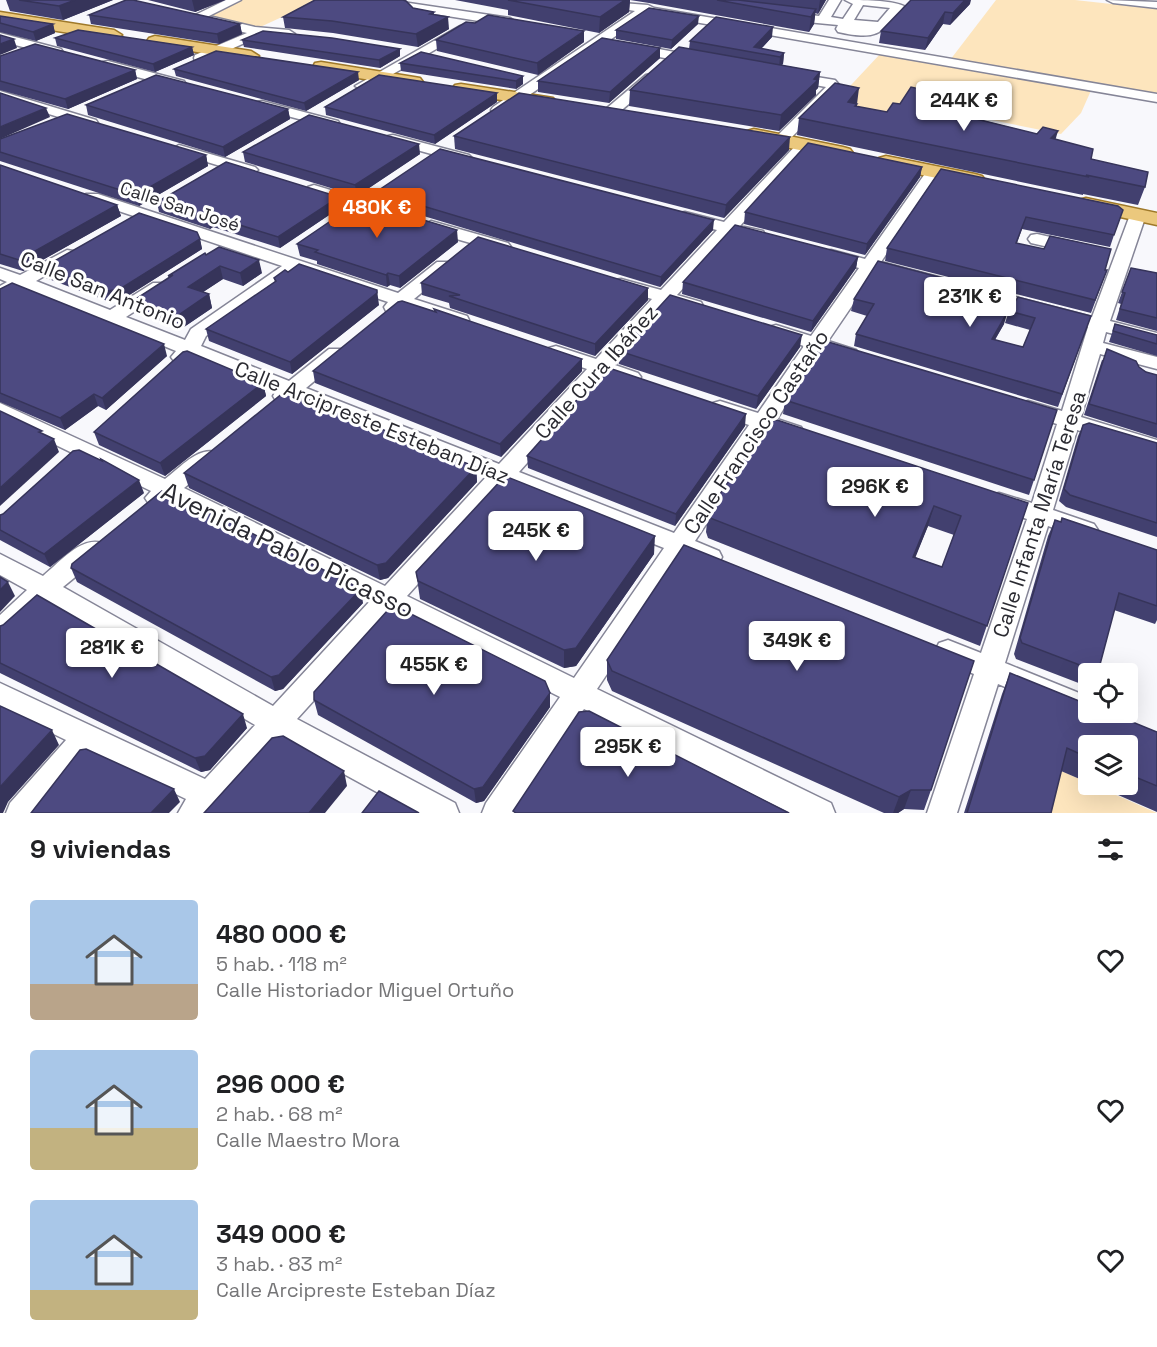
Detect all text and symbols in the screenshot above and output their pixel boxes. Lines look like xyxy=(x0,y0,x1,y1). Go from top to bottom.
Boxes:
pin: 244K € xyxy=(915,81,1013,132)
text: 244K € xyxy=(930,87,998,113)
street label: Calle San José xyxy=(117,176,243,236)
pin: 480K € xyxy=(328,188,426,239)
text: 480K € xyxy=(343,194,411,220)
street label: Calle San Antonio xyxy=(17,245,189,335)
pin: 231K € xyxy=(921,277,1019,328)
text: 231K € xyxy=(938,283,1002,309)
street label: Calle Cura Ibáñez xyxy=(529,299,663,445)
street label: Calle Francisco Castaño xyxy=(677,325,835,539)
street label: Calle Arcipreste Esteban Díaz xyxy=(231,354,513,490)
street label: Calle Infanta María Teresa xyxy=(986,387,1092,641)
pin: 296K € xyxy=(826,467,924,518)
text: 296K € xyxy=(841,473,909,499)
street label: Avenida Pablo Picasso xyxy=(156,474,420,626)
pin: 245K € xyxy=(487,511,585,562)
text: 245K € xyxy=(502,517,570,543)
pin: 349K € xyxy=(748,621,846,672)
text: 349K € xyxy=(763,627,831,653)
pin: 281K € xyxy=(63,628,161,679)
text: 281K € xyxy=(80,634,144,660)
pin: 455K € xyxy=(385,645,483,696)
text: 455K € xyxy=(400,651,468,677)
map controls xyxy=(1078,663,1138,795)
button: locate xyxy=(1078,663,1138,723)
pin: 295K € xyxy=(579,727,677,778)
text: 295K € xyxy=(594,733,662,759)
button: layers xyxy=(1078,735,1138,795)
text: 9 viviendas xyxy=(30,832,171,866)
icon: filters xyxy=(1094,833,1127,866)
text: 480 000 € xyxy=(216,917,346,951)
icon: home xyxy=(78,924,150,996)
icon: heart xyxy=(1094,944,1127,977)
text: 5 hab. · 118 m² xyxy=(216,951,347,977)
text: Calle Historiador Miguel Ortuño xyxy=(216,977,514,1003)
text: 296 000 € xyxy=(216,1067,345,1101)
icon: home xyxy=(78,1074,150,1146)
icon: heart xyxy=(1094,1094,1127,1127)
text: 2 hab. · 68 m² xyxy=(216,1101,342,1127)
text: Calle Maestro Mora xyxy=(216,1127,400,1153)
text: 349 000 € xyxy=(216,1217,346,1251)
icon: home xyxy=(78,1224,150,1296)
icon: heart xyxy=(1094,1244,1127,1277)
text: 3 hab. · 83 m² xyxy=(216,1251,342,1277)
text: Calle Arcipreste Esteban Díaz xyxy=(216,1277,496,1303)

